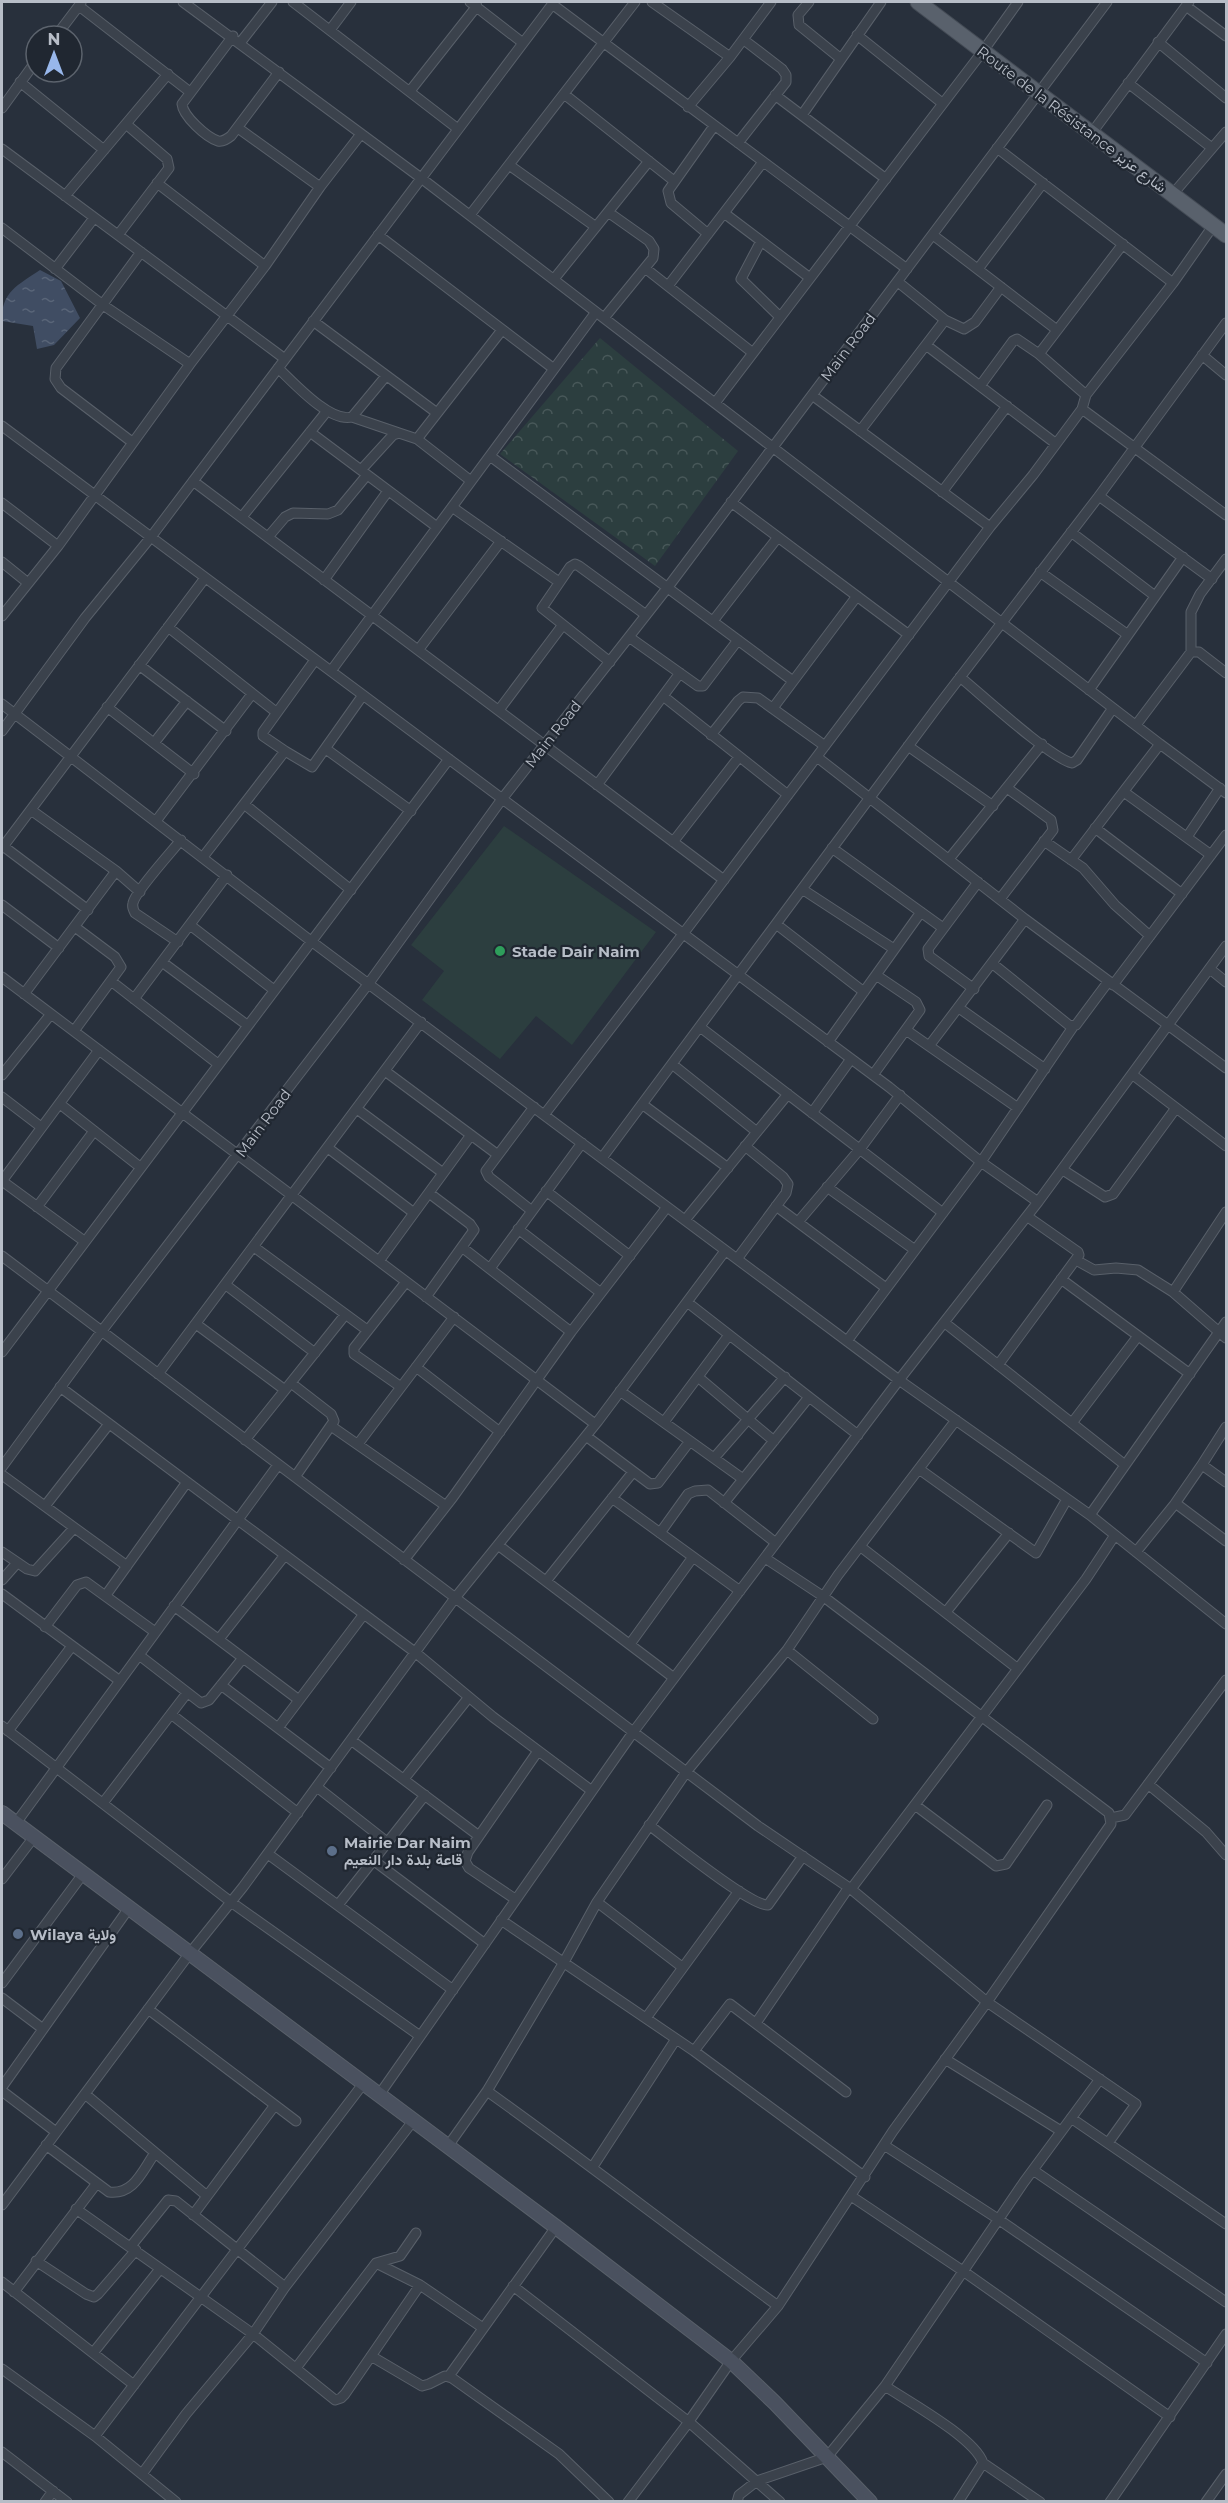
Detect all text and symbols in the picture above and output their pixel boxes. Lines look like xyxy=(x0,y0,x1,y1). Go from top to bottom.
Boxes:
north arrow xyxy=(24,24,84,84)
text: N xyxy=(48,30,60,49)
street label: Route de la Résistance شارع عزيز xyxy=(972,41,1171,198)
street label: Main Road xyxy=(816,309,880,385)
street label: Main Road xyxy=(521,696,585,772)
place label: Stade Dair Naim xyxy=(512,942,640,961)
marker: Stade Dair Naim xyxy=(493,944,507,958)
street label: Main Road xyxy=(231,1085,295,1161)
place label: Mairie Dar Naim قاعة بلدة دار النعيم xyxy=(344,1833,471,1870)
marker: Mairie Dar Naim قاعة بلدة دار النعيم xyxy=(325,1844,339,1858)
place label: Wilaya ولاية xyxy=(30,1925,116,1944)
marker: Wilaya ولاية xyxy=(11,1927,25,1941)

